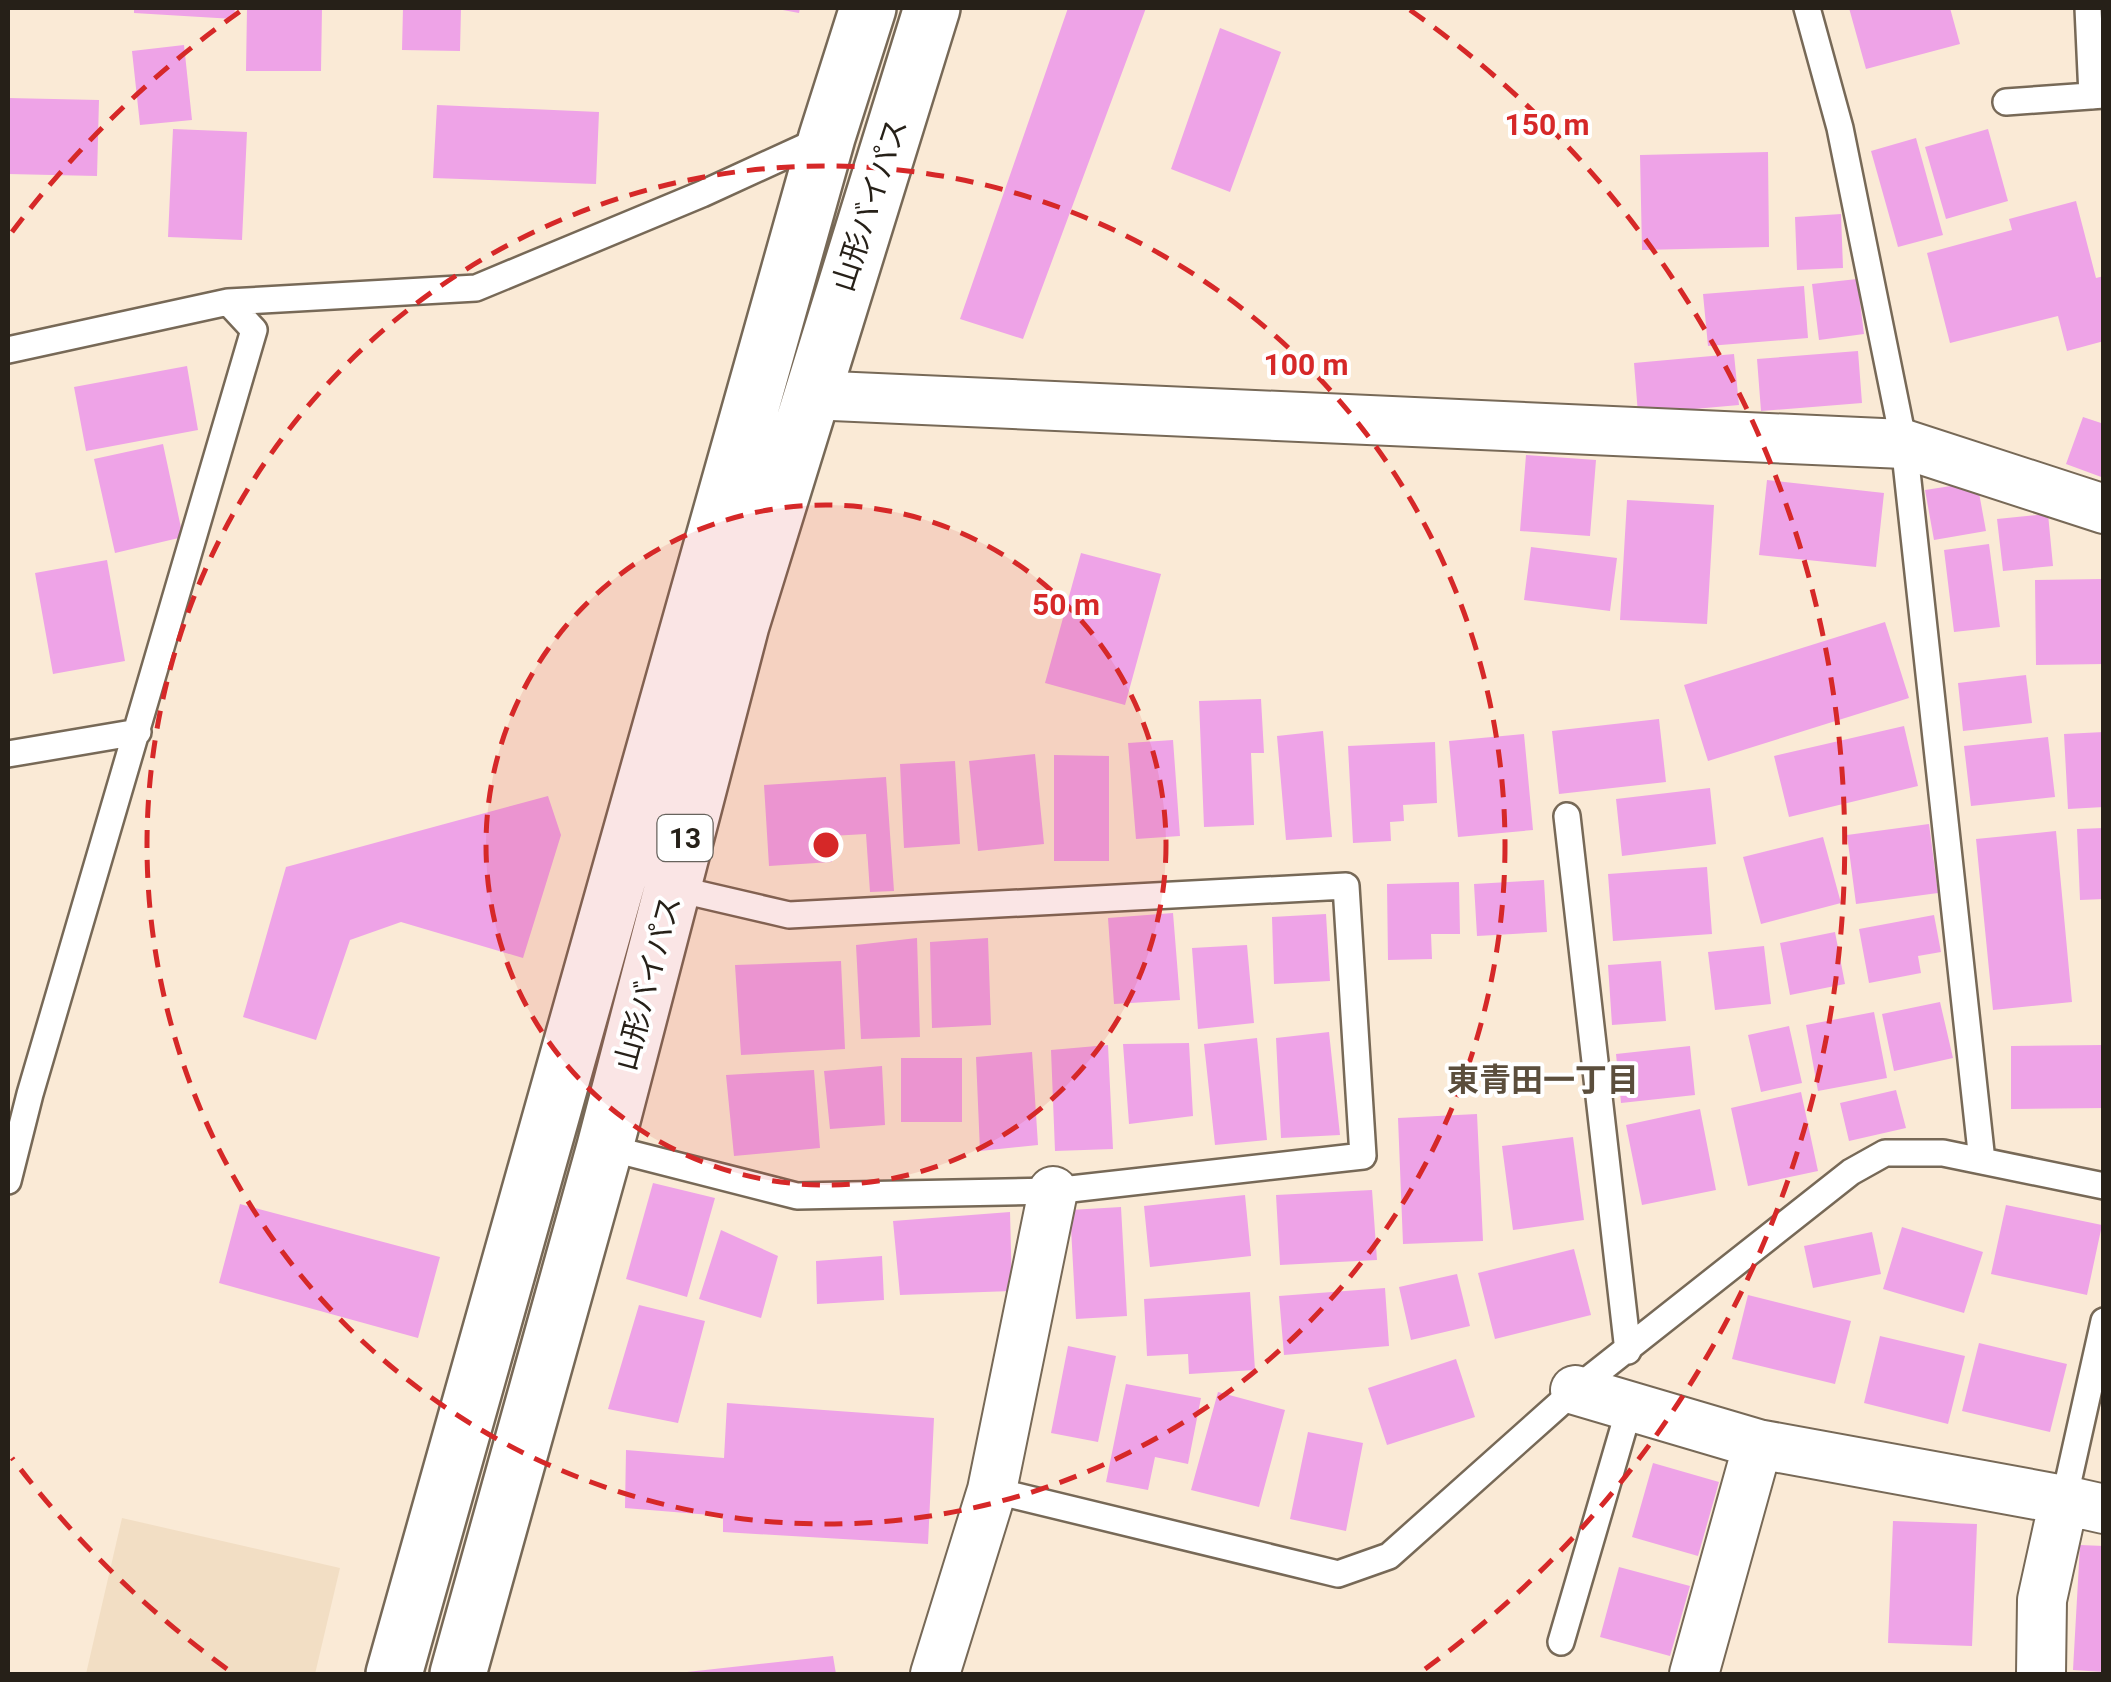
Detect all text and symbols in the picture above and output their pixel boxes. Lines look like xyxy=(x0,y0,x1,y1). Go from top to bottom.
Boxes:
text: 150 m xyxy=(1504,107,1590,142)
street label: 山形バイパス xyxy=(825,114,914,296)
text: 100 m xyxy=(1263,347,1349,382)
text: 50 m xyxy=(1032,587,1100,622)
road number: 13 xyxy=(658,815,712,861)
centre of rings xyxy=(808,827,844,863)
street label: 山形バイパス xyxy=(607,892,688,1074)
district label: 東青田一丁目 xyxy=(1447,1061,1639,1099)

